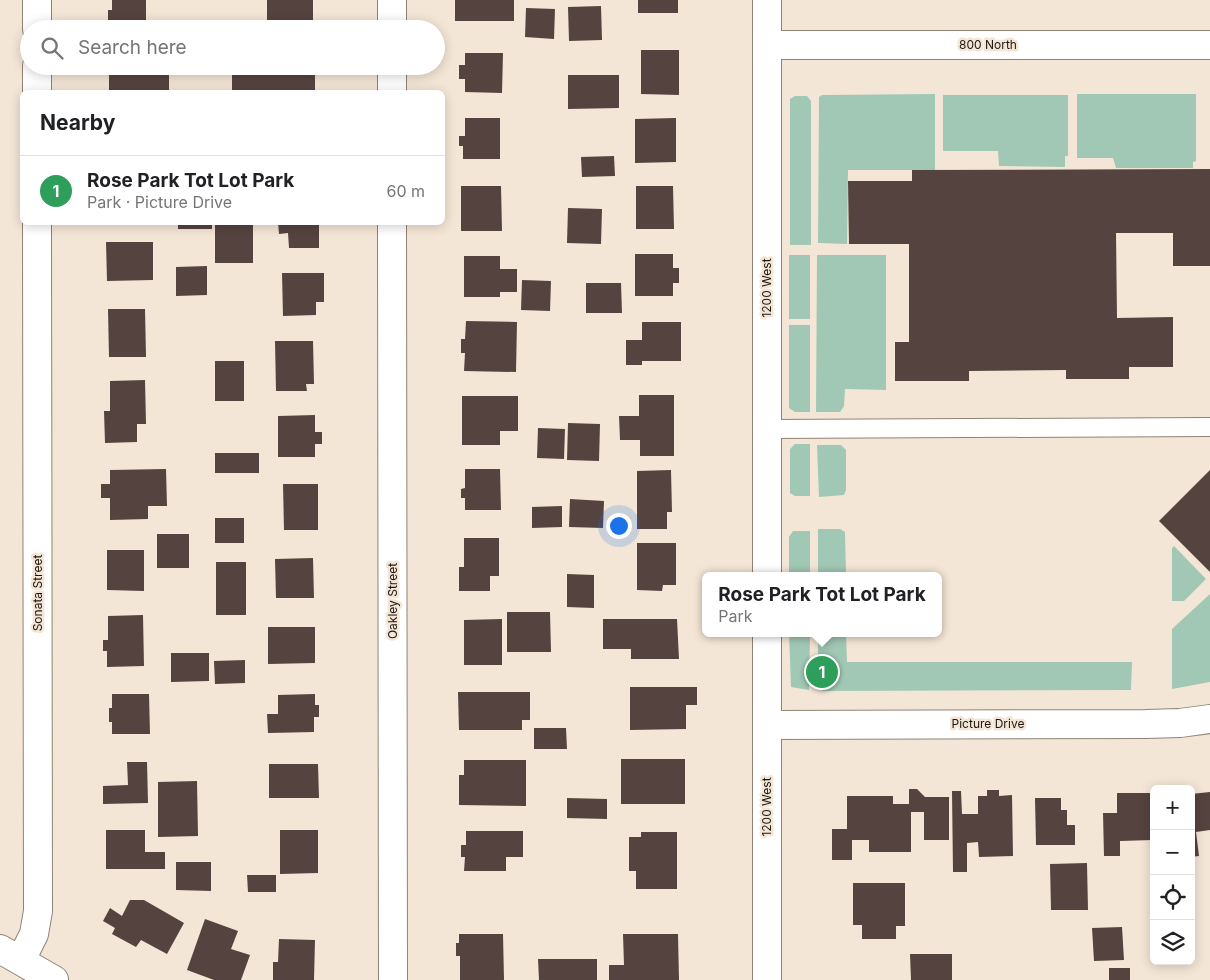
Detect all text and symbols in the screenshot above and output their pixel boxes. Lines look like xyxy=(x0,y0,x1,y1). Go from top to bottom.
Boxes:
search box xyxy=(20,20,445,75)
icon: search xyxy=(38,34,66,62)
text: Search here xyxy=(78,36,187,59)
street label: 800 North xyxy=(959,37,1017,52)
text: Nearby xyxy=(40,110,115,135)
text: Rose Park Tot Lot Park xyxy=(87,169,294,192)
text: 1 xyxy=(53,181,59,201)
text: 60 m xyxy=(386,181,425,201)
text: Park · Picture Drive xyxy=(87,192,232,212)
street label: 1200 West xyxy=(759,258,774,318)
your location xyxy=(606,513,632,539)
street label: Sonata Street xyxy=(30,555,45,631)
street label: Oakley Street xyxy=(385,563,400,639)
popup xyxy=(702,572,942,637)
text: Rose Park Tot Lot Park xyxy=(718,583,926,606)
text: Park xyxy=(718,606,753,626)
pin: 1 xyxy=(806,653,838,691)
street label: Picture Drive xyxy=(952,716,1024,731)
street label: 1200 West xyxy=(759,777,774,837)
map controls xyxy=(1150,785,1195,965)
button: + xyxy=(1150,785,1195,830)
button: − xyxy=(1150,830,1195,875)
button: locate xyxy=(1150,875,1195,920)
button: layers xyxy=(1150,920,1195,965)

